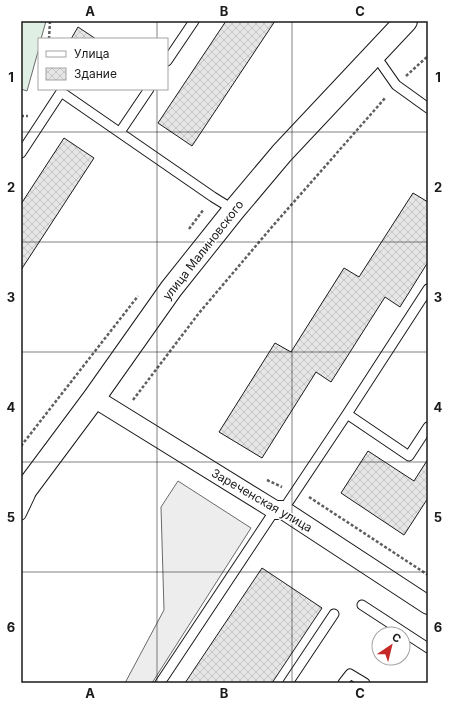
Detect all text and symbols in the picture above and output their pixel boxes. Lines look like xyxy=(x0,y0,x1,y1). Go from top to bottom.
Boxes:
text: A xyxy=(85,3,95,19)
text: B xyxy=(220,3,229,19)
text: C xyxy=(355,3,365,19)
legend xyxy=(38,38,168,90)
text: Улица xyxy=(74,46,109,61)
text: Здание xyxy=(74,66,117,81)
text: 1 xyxy=(8,69,14,85)
text: 1 xyxy=(435,69,441,85)
text: 2 xyxy=(7,179,15,195)
text: 2 xyxy=(434,179,442,195)
street label: улица Малиновского xyxy=(159,197,247,303)
text: 3 xyxy=(7,289,15,305)
text: 3 xyxy=(434,289,442,305)
text: 4 xyxy=(7,399,16,415)
text: 4 xyxy=(434,399,443,415)
street label: Зареченская улица xyxy=(209,465,315,535)
text: 5 xyxy=(7,509,15,525)
text: 5 xyxy=(434,509,442,525)
text: 6 xyxy=(7,619,15,635)
text: 6 xyxy=(434,619,442,635)
north arrow xyxy=(371,626,411,666)
text: С xyxy=(389,630,404,646)
text: A xyxy=(85,685,95,701)
text: B xyxy=(220,685,229,701)
text: C xyxy=(355,685,365,701)

